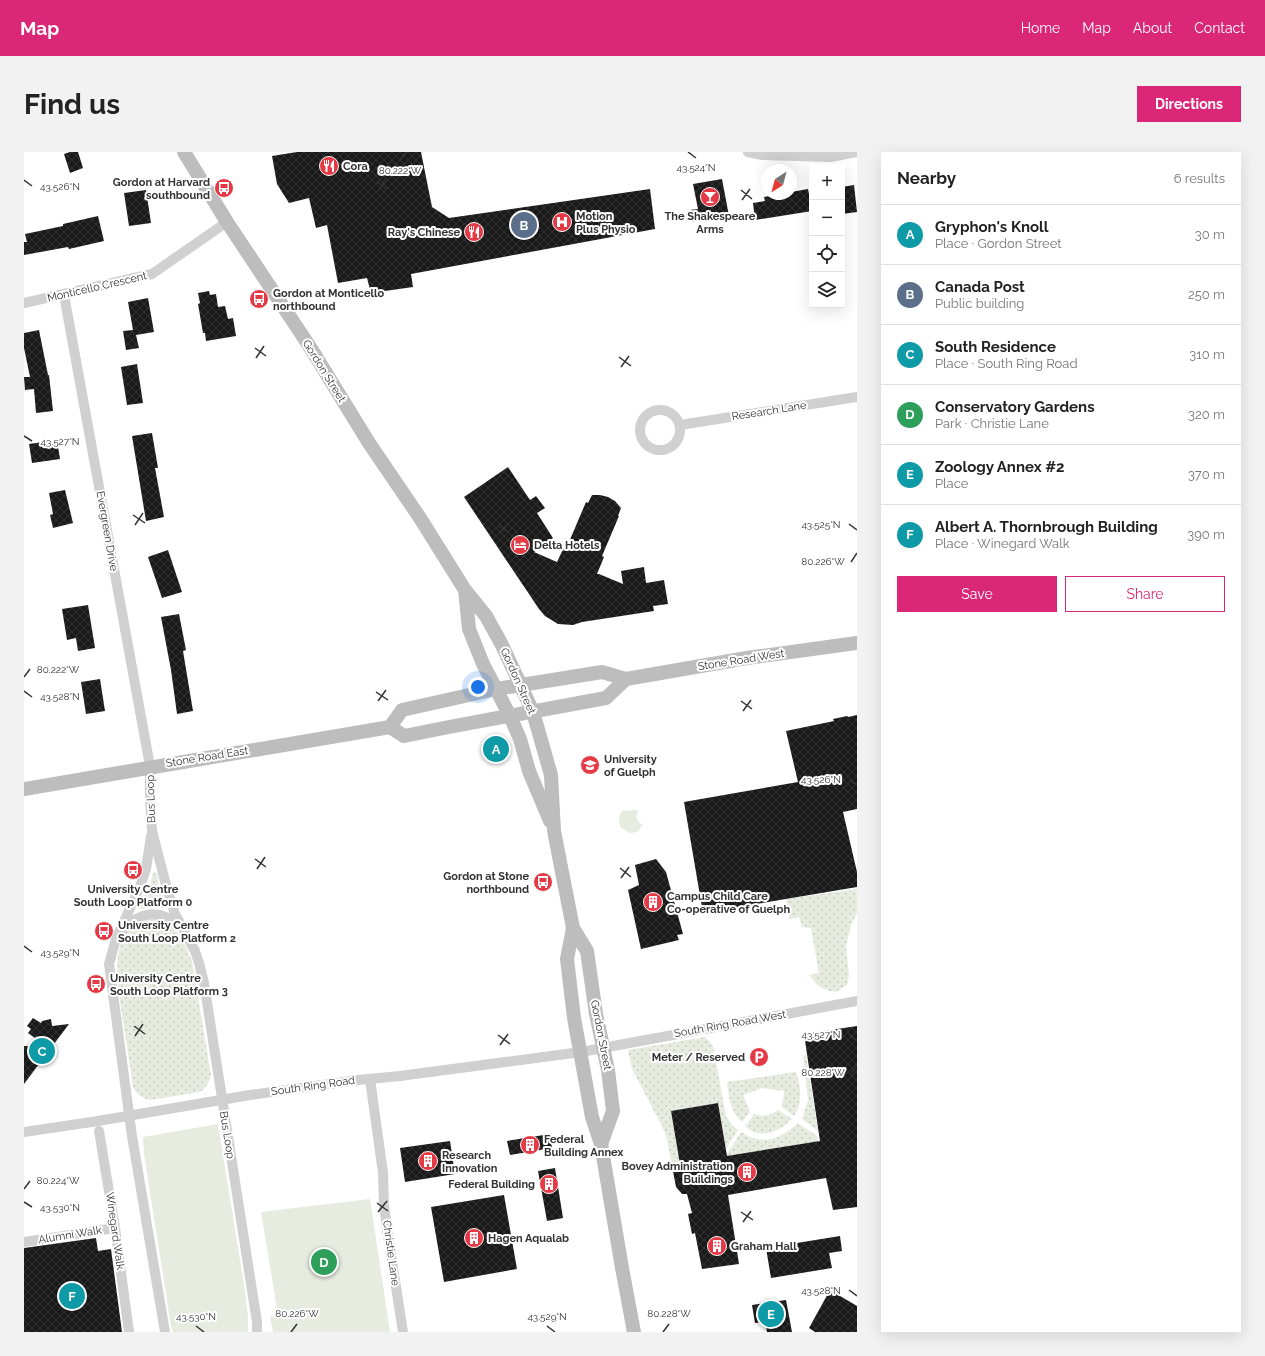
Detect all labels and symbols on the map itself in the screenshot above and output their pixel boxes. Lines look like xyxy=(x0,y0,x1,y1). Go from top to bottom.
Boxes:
restaurant icon: Cora xyxy=(318,155,340,177)
place label: Cora xyxy=(343,160,368,173)
text: 43.524°N xyxy=(676,162,716,173)
north arrow xyxy=(761,164,797,200)
text: 80.222°W xyxy=(379,165,422,176)
place label: Gordon at Harvard southbound xyxy=(113,176,210,202)
bus stop icon: Gordon at Harvard southbound xyxy=(213,177,235,199)
text: 43.526°N xyxy=(40,181,80,192)
bar icon: The Shakespeare Arms xyxy=(699,186,721,208)
pin: B xyxy=(511,210,537,240)
place label: Motion Plus Physio xyxy=(576,210,636,236)
place label: The Shakespeare Arms xyxy=(665,210,756,236)
hospital icon: Motion Plus Physio xyxy=(551,211,573,233)
restaurant icon: Ray's Chinese xyxy=(463,221,485,243)
place label: Ray's Chinese xyxy=(388,226,460,239)
street label: Monticello Crescent xyxy=(46,269,148,305)
place label: Gordon at Monticello northbound xyxy=(273,287,384,313)
bus stop icon: Gordon at Monticello northbound xyxy=(248,288,270,310)
street label: Gordon Street xyxy=(300,337,349,405)
street label: Research Lane xyxy=(731,399,808,423)
text: 43.527°N xyxy=(40,436,80,447)
street label: Evergreen Drive xyxy=(94,490,121,573)
text: 43.525°N xyxy=(801,519,841,530)
hotel icon: Delta Hotels xyxy=(509,534,531,556)
place label: Delta Hotels xyxy=(534,539,600,552)
text: 80.226°W xyxy=(801,556,845,567)
street label: Gordon Street xyxy=(498,646,539,716)
street label: Stone Road West xyxy=(697,647,786,673)
text: 80.222°W xyxy=(37,664,80,675)
your location xyxy=(468,677,488,697)
text: 43.528°N xyxy=(40,691,80,702)
pin: A xyxy=(483,734,509,764)
street label: Stone Road East xyxy=(165,744,249,770)
place label: University of Guelph xyxy=(604,753,657,779)
school or university icon: University of Guelph xyxy=(579,754,601,776)
text: 43.526°N xyxy=(801,774,841,785)
street label: Bus Loop xyxy=(144,775,158,823)
bus stop icon: University Centre South Loop Platform 0 xyxy=(122,859,144,881)
place label: Gordon at Stone northbound xyxy=(443,870,529,896)
bus stop icon: Gordon at Stone northbound xyxy=(532,871,554,893)
place label: University Centre South Loop Platform 0 xyxy=(74,883,192,909)
place label: Campus Child Care Co-operative of Guelph xyxy=(667,890,791,916)
building icon: Campus Child Care Co-operative of Guelph xyxy=(642,891,664,913)
place label: University Centre South Loop Platform 2 xyxy=(118,919,236,945)
bus stop icon: University Centre South Loop Platform 2 xyxy=(93,920,115,942)
text: 43.529°N xyxy=(40,947,80,958)
place label: University Centre South Loop Platform 3 xyxy=(110,972,228,998)
bus stop icon: University Centre South Loop Platform 3 xyxy=(85,973,107,995)
street label: Gordon Street xyxy=(588,999,614,1072)
street label: South Ring Road West xyxy=(673,1008,787,1040)
text: 43.527°N xyxy=(801,1029,841,1040)
pin: C xyxy=(29,1036,55,1066)
parking icon: Meter / Reserved xyxy=(748,1046,770,1068)
place label: Meter / Reserved xyxy=(652,1051,745,1064)
text: 80.228°W xyxy=(801,1067,845,1078)
street label: South Ring Road xyxy=(270,1074,356,1098)
street label: Bus Loop xyxy=(217,1110,237,1160)
place label: Federal Building Annex xyxy=(544,1133,623,1159)
building icon: Federal Building Annex xyxy=(519,1134,541,1156)
place label: Research Innovation xyxy=(442,1149,498,1175)
building icon: Research Innovation xyxy=(417,1150,439,1172)
place label: Bovey Administration Buildings xyxy=(621,1160,734,1186)
building icon: Bovey Administration Buildings xyxy=(736,1161,758,1183)
building icon: Federal Building xyxy=(538,1173,560,1195)
text: 80.224°W xyxy=(37,1175,80,1186)
place label: Federal Building xyxy=(448,1178,535,1191)
street label: Winegard Walk xyxy=(103,1191,127,1271)
text: 43.530°N xyxy=(40,1202,80,1213)
street label: Christie Lane xyxy=(380,1219,402,1287)
street label: Alumni Walk xyxy=(37,1224,103,1246)
building icon: Hagen Aqualab xyxy=(463,1227,485,1249)
place label: Hagen Aqualab xyxy=(488,1232,569,1245)
building icon: Graham Hall xyxy=(706,1235,728,1257)
place label: Graham Hall xyxy=(731,1240,797,1253)
pin: D xyxy=(311,1247,337,1277)
pin: F xyxy=(59,1281,85,1311)
text: 43.528°N xyxy=(801,1285,841,1296)
pin: E xyxy=(758,1299,784,1329)
text: 80.226°W xyxy=(275,1308,319,1319)
text: 80.228°W xyxy=(647,1308,691,1319)
text: 43.530°N xyxy=(176,1311,216,1322)
text: 43.529°N xyxy=(527,1311,567,1322)

